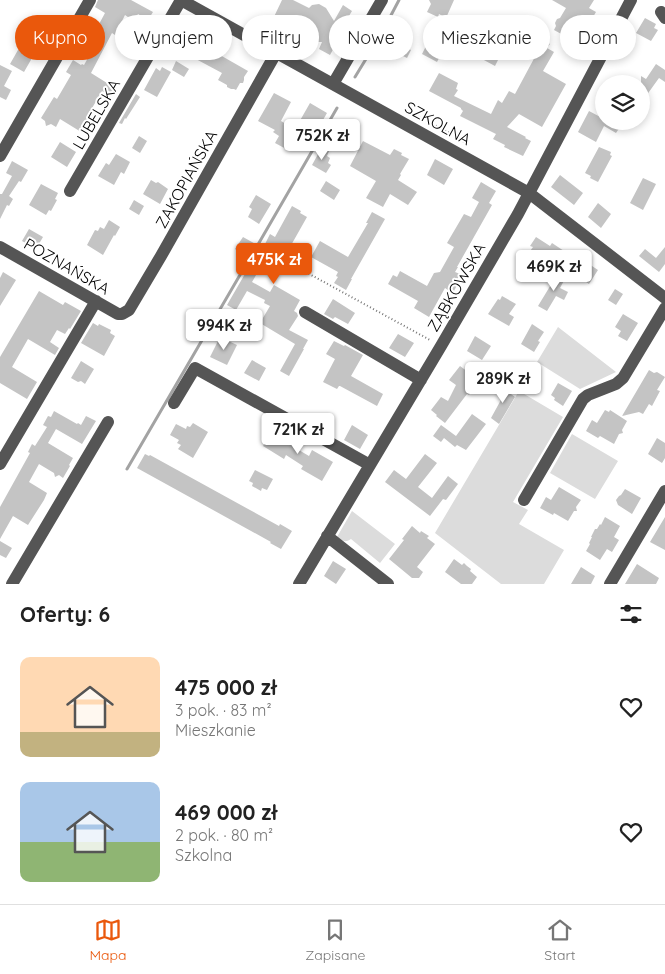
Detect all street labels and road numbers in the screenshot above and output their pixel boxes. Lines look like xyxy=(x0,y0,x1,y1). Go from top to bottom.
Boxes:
street label: LUBELSKA xyxy=(68,75,124,153)
street label: SZKOLNA xyxy=(401,97,475,149)
street label: ZAKOPIAŃSKA xyxy=(151,127,221,231)
street label: POZNAŃSKA xyxy=(21,233,113,299)
street label: ZĄBKOWSKA xyxy=(423,239,489,335)

